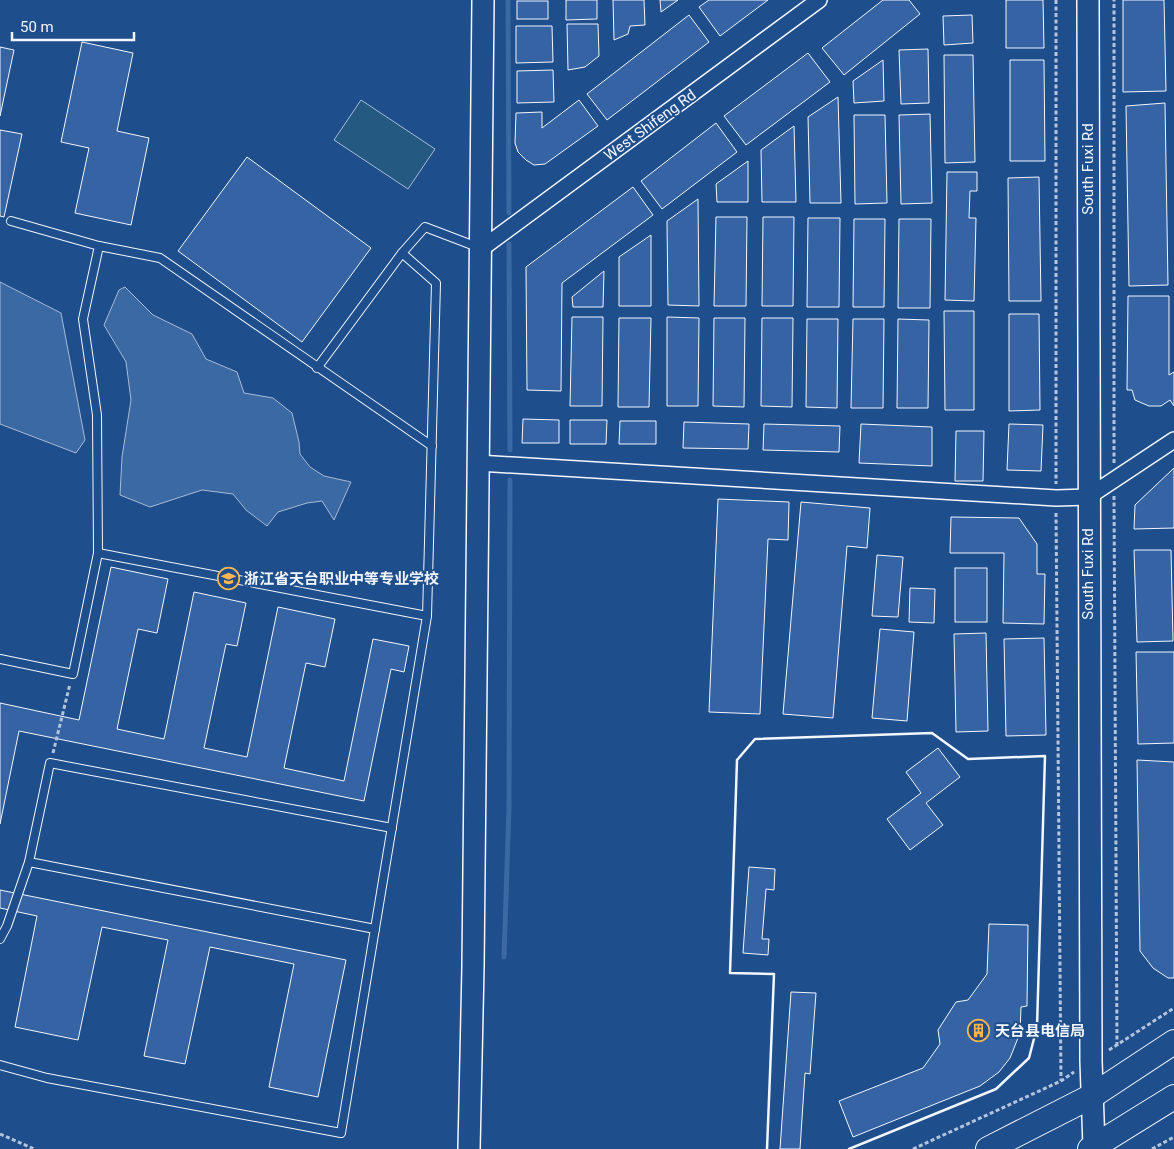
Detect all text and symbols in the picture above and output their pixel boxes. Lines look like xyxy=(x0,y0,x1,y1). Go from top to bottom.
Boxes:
scale bar xyxy=(12,10,135,42)
text: 50 m xyxy=(20,18,54,36)
street label: West Shifeng Rd xyxy=(600,86,700,164)
street label: South Fuxi Rd xyxy=(1079,123,1097,215)
street label: South Fuxi Rd xyxy=(1079,528,1097,620)
school or university icon: 浙江省天台职业中等专业学校 xyxy=(216,567,240,591)
place label: 浙江省天台职业中等专业学校 xyxy=(244,570,439,588)
building icon: 天台县电信局 xyxy=(967,1019,991,1043)
place label: 天台县电信局 xyxy=(995,1022,1085,1040)

